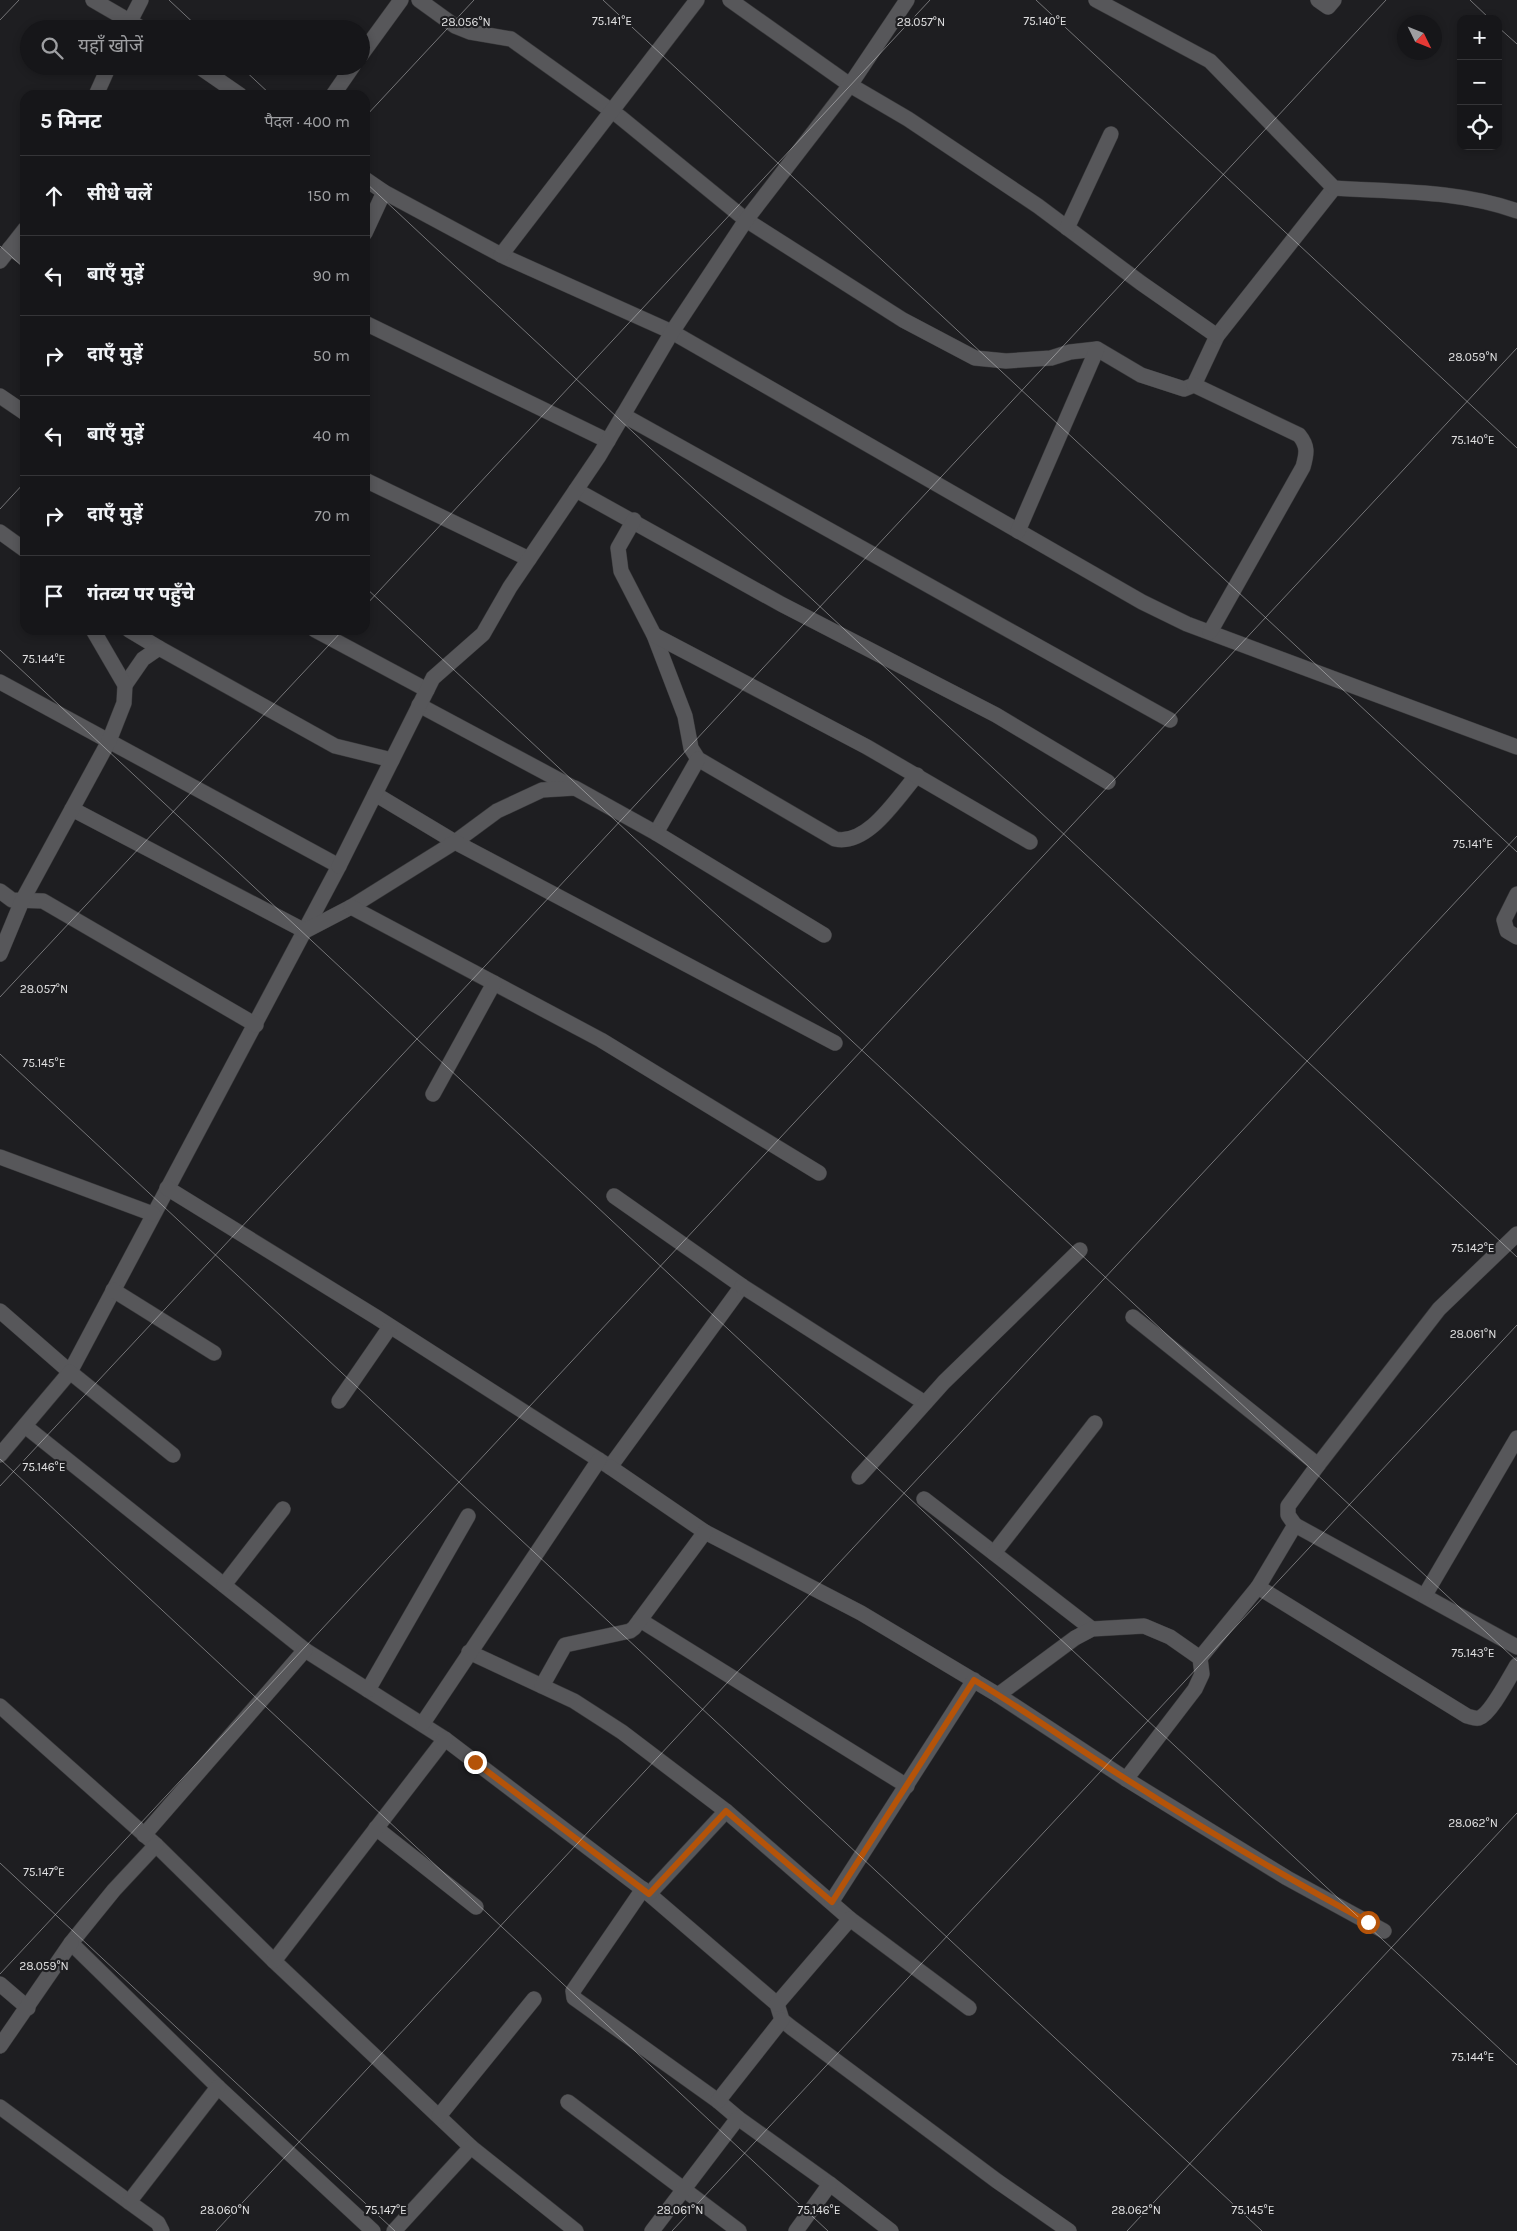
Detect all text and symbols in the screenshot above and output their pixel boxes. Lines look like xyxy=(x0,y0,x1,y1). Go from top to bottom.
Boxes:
text: 75.141°E xyxy=(592,14,632,28)
text: 75.140°E xyxy=(1023,14,1067,28)
text: 28.056°N xyxy=(441,15,491,29)
text: 28.057°N xyxy=(897,15,945,29)
north arrow xyxy=(1397,15,1442,60)
map controls xyxy=(1457,15,1502,150)
button: + xyxy=(1457,15,1502,60)
search box xyxy=(20,20,370,75)
icon: search xyxy=(38,34,66,62)
text: यहाँ खोजें xyxy=(78,35,143,57)
button: − xyxy=(1457,60,1502,105)
button: locate xyxy=(1457,105,1502,150)
text: 5 मिनट xyxy=(40,109,102,133)
text: पैदल · 400 m xyxy=(264,112,350,131)
icon: ahead xyxy=(40,182,68,210)
text: सीधे चलें xyxy=(87,183,152,205)
text: 150 m xyxy=(307,186,350,205)
icon: left xyxy=(40,262,68,290)
text: बाएँ मुड़ें xyxy=(87,263,144,285)
text: 90 m xyxy=(312,266,350,285)
icon: right xyxy=(40,342,68,370)
text: दाएँ मुड़ें xyxy=(87,343,143,365)
text: 50 m xyxy=(313,346,350,365)
text: 28.059°N xyxy=(1448,350,1498,364)
icon: left xyxy=(40,422,68,450)
text: बाएँ मुड़ें xyxy=(87,423,144,445)
text: 40 m xyxy=(313,426,350,445)
text: 75.140°E xyxy=(1451,433,1495,447)
icon: right xyxy=(40,502,68,530)
text: दाएँ मुड़ें xyxy=(87,503,143,525)
text: 70 m xyxy=(314,506,350,525)
icon: arrive xyxy=(40,582,68,610)
text: गंतव्य पर पहुँचे xyxy=(87,583,194,605)
text: 75.144°E xyxy=(23,652,65,666)
text: 75.141°E xyxy=(1453,837,1493,851)
text: 28.057°N xyxy=(20,982,68,996)
text: 75.145°E xyxy=(23,1056,65,1070)
text: 75.142°E xyxy=(1451,1241,1495,1255)
text: 28.061°N xyxy=(1450,1327,1496,1341)
text: 75.146°E xyxy=(23,1460,65,1474)
text: 75.143°E xyxy=(1451,1646,1495,1660)
route end xyxy=(464,1751,487,1774)
text: 28.062°N xyxy=(1448,1816,1498,1830)
text: 75.147°E xyxy=(23,1865,65,1879)
route start xyxy=(1357,1911,1380,1934)
text: 28.059°N xyxy=(19,1959,69,1973)
text: 75.144°E xyxy=(1452,2050,1494,2064)
text: 28.060°N xyxy=(200,2203,250,2217)
text: 75.147°E xyxy=(365,2203,407,2217)
text: 28.061°N xyxy=(657,2203,703,2217)
text: 75.146°E xyxy=(798,2203,840,2217)
text: 28.062°N xyxy=(1111,2203,1161,2217)
text: 75.145°E xyxy=(1232,2203,1274,2217)

